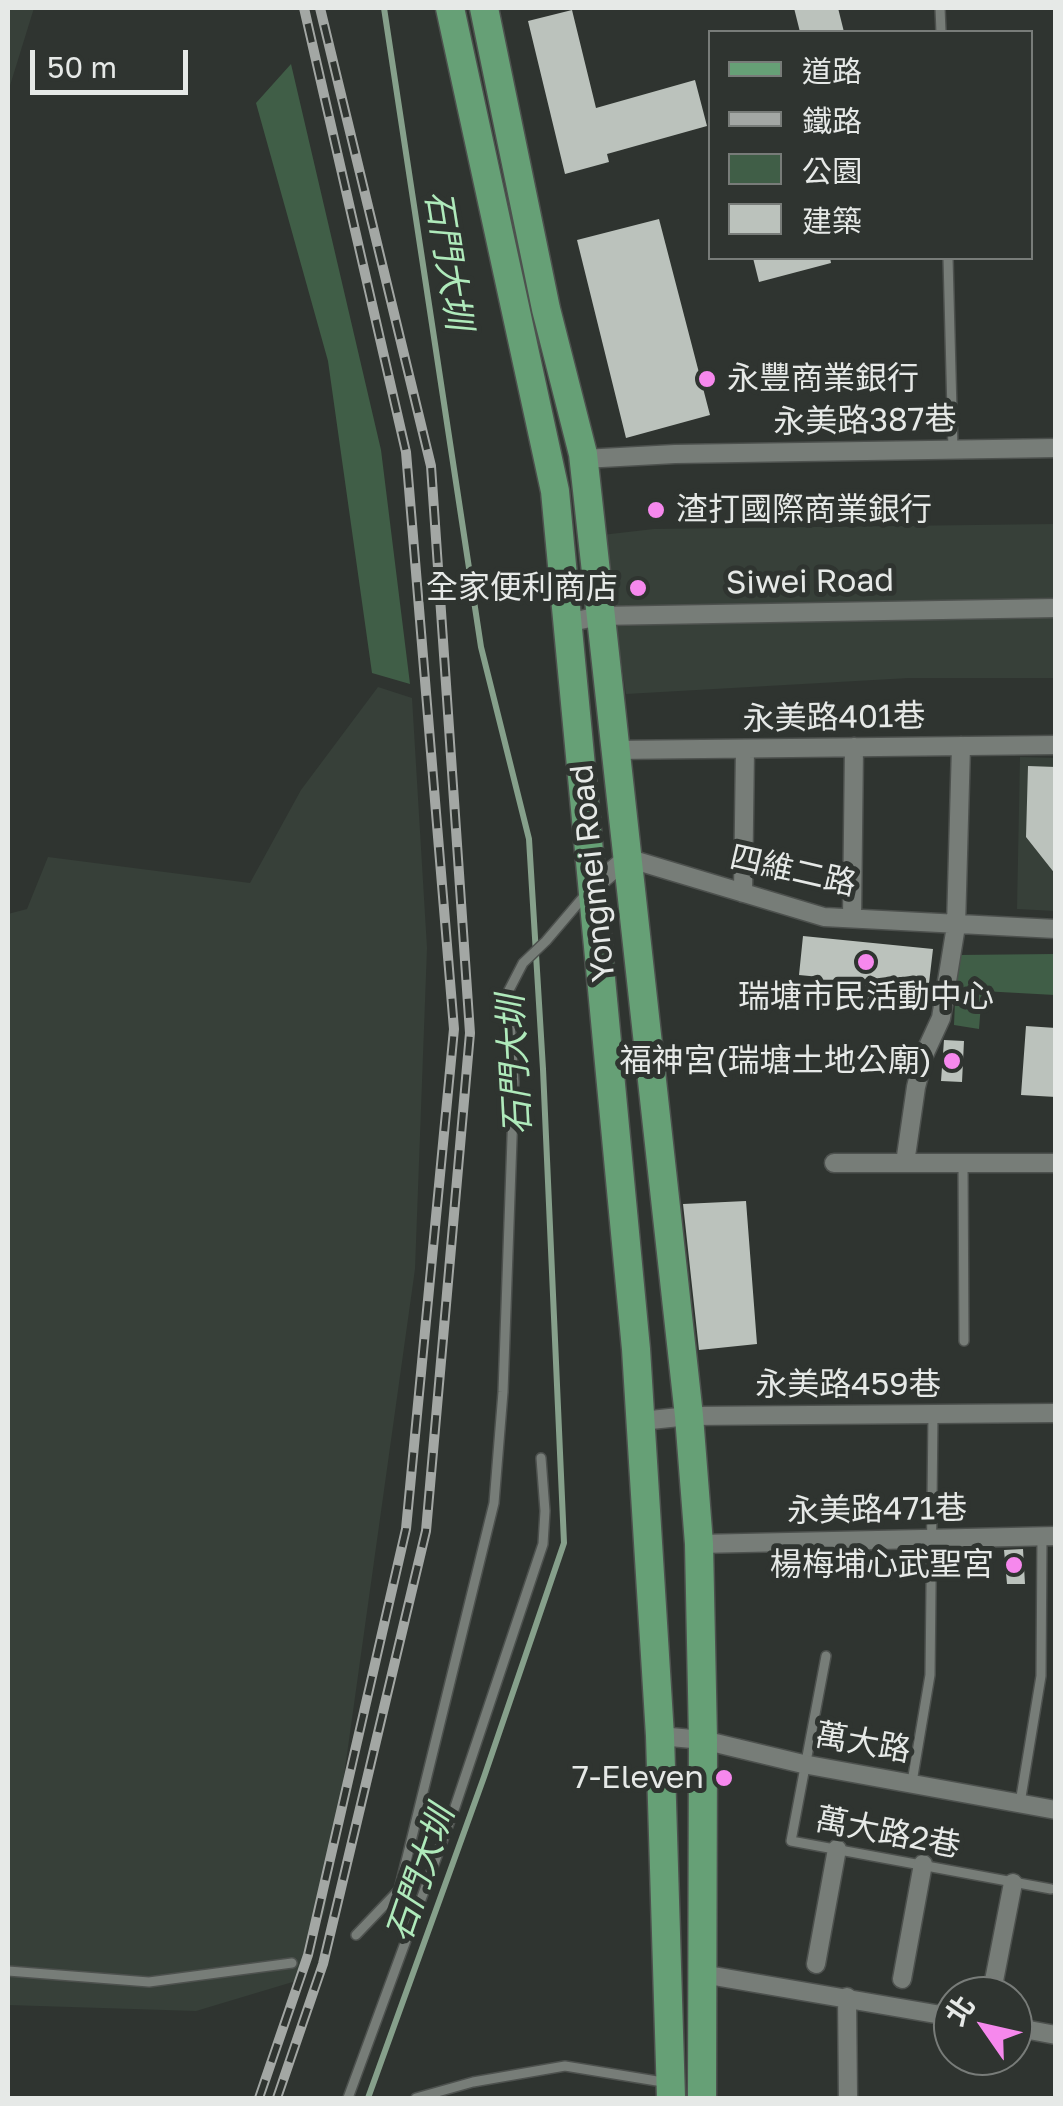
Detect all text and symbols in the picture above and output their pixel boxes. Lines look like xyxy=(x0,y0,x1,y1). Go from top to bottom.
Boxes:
scale bar xyxy=(35,30,192,92)
legend xyxy=(708,30,1033,260)
text: 50 m xyxy=(47,49,117,85)
text: 道路 xyxy=(802,53,862,89)
text: 鐵路 xyxy=(802,103,862,139)
text: 公園 xyxy=(802,153,862,189)
water label: 石門大圳 xyxy=(416,188,480,332)
text: 建築 xyxy=(802,203,862,239)
place label: 永豐商業銀行 xyxy=(727,360,919,398)
marker: 永豐商業銀行 xyxy=(696,368,718,390)
street label: 永美路387巷 xyxy=(773,400,957,442)
place label: 渣打國際商業銀行 xyxy=(676,491,932,529)
marker: 渣打國際商業銀行 xyxy=(645,499,667,521)
street label: Siwei Road xyxy=(726,561,894,603)
place label: 全家便利商店 xyxy=(426,569,618,607)
marker: 全家便利商店 xyxy=(627,577,649,599)
street label: 永美路401巷 xyxy=(742,697,926,739)
street label: Yongmei Road xyxy=(562,762,624,984)
street label: 四維二路 xyxy=(726,838,860,904)
marker: 瑞塘市民活動中心 xyxy=(855,951,877,973)
place label: 瑞塘市民活動中心 xyxy=(738,978,994,1016)
water label: 石門大圳 xyxy=(490,994,540,1136)
place label: 福神宮(瑞塘土地公廟) xyxy=(620,1042,932,1080)
marker: 福神宮(瑞塘土地公廟) xyxy=(941,1050,963,1072)
street label: 永美路459巷 xyxy=(755,1366,941,1404)
street label: 永美路471巷 xyxy=(787,1489,967,1531)
place label: 楊梅埔心武聖宮 xyxy=(770,1546,994,1584)
marker: 楊梅埔心武聖宮 xyxy=(1003,1554,1025,1576)
street label: 萬大路 xyxy=(812,1716,914,1770)
place label: 7-Eleven xyxy=(572,1759,704,1797)
marker: 7-Eleven xyxy=(713,1767,735,1789)
street label: 萬大路2巷 xyxy=(812,1800,964,1866)
water label: 石門大圳 xyxy=(378,1801,464,1947)
north arrow xyxy=(933,1976,1033,2076)
text: 北 xyxy=(938,1989,981,2031)

